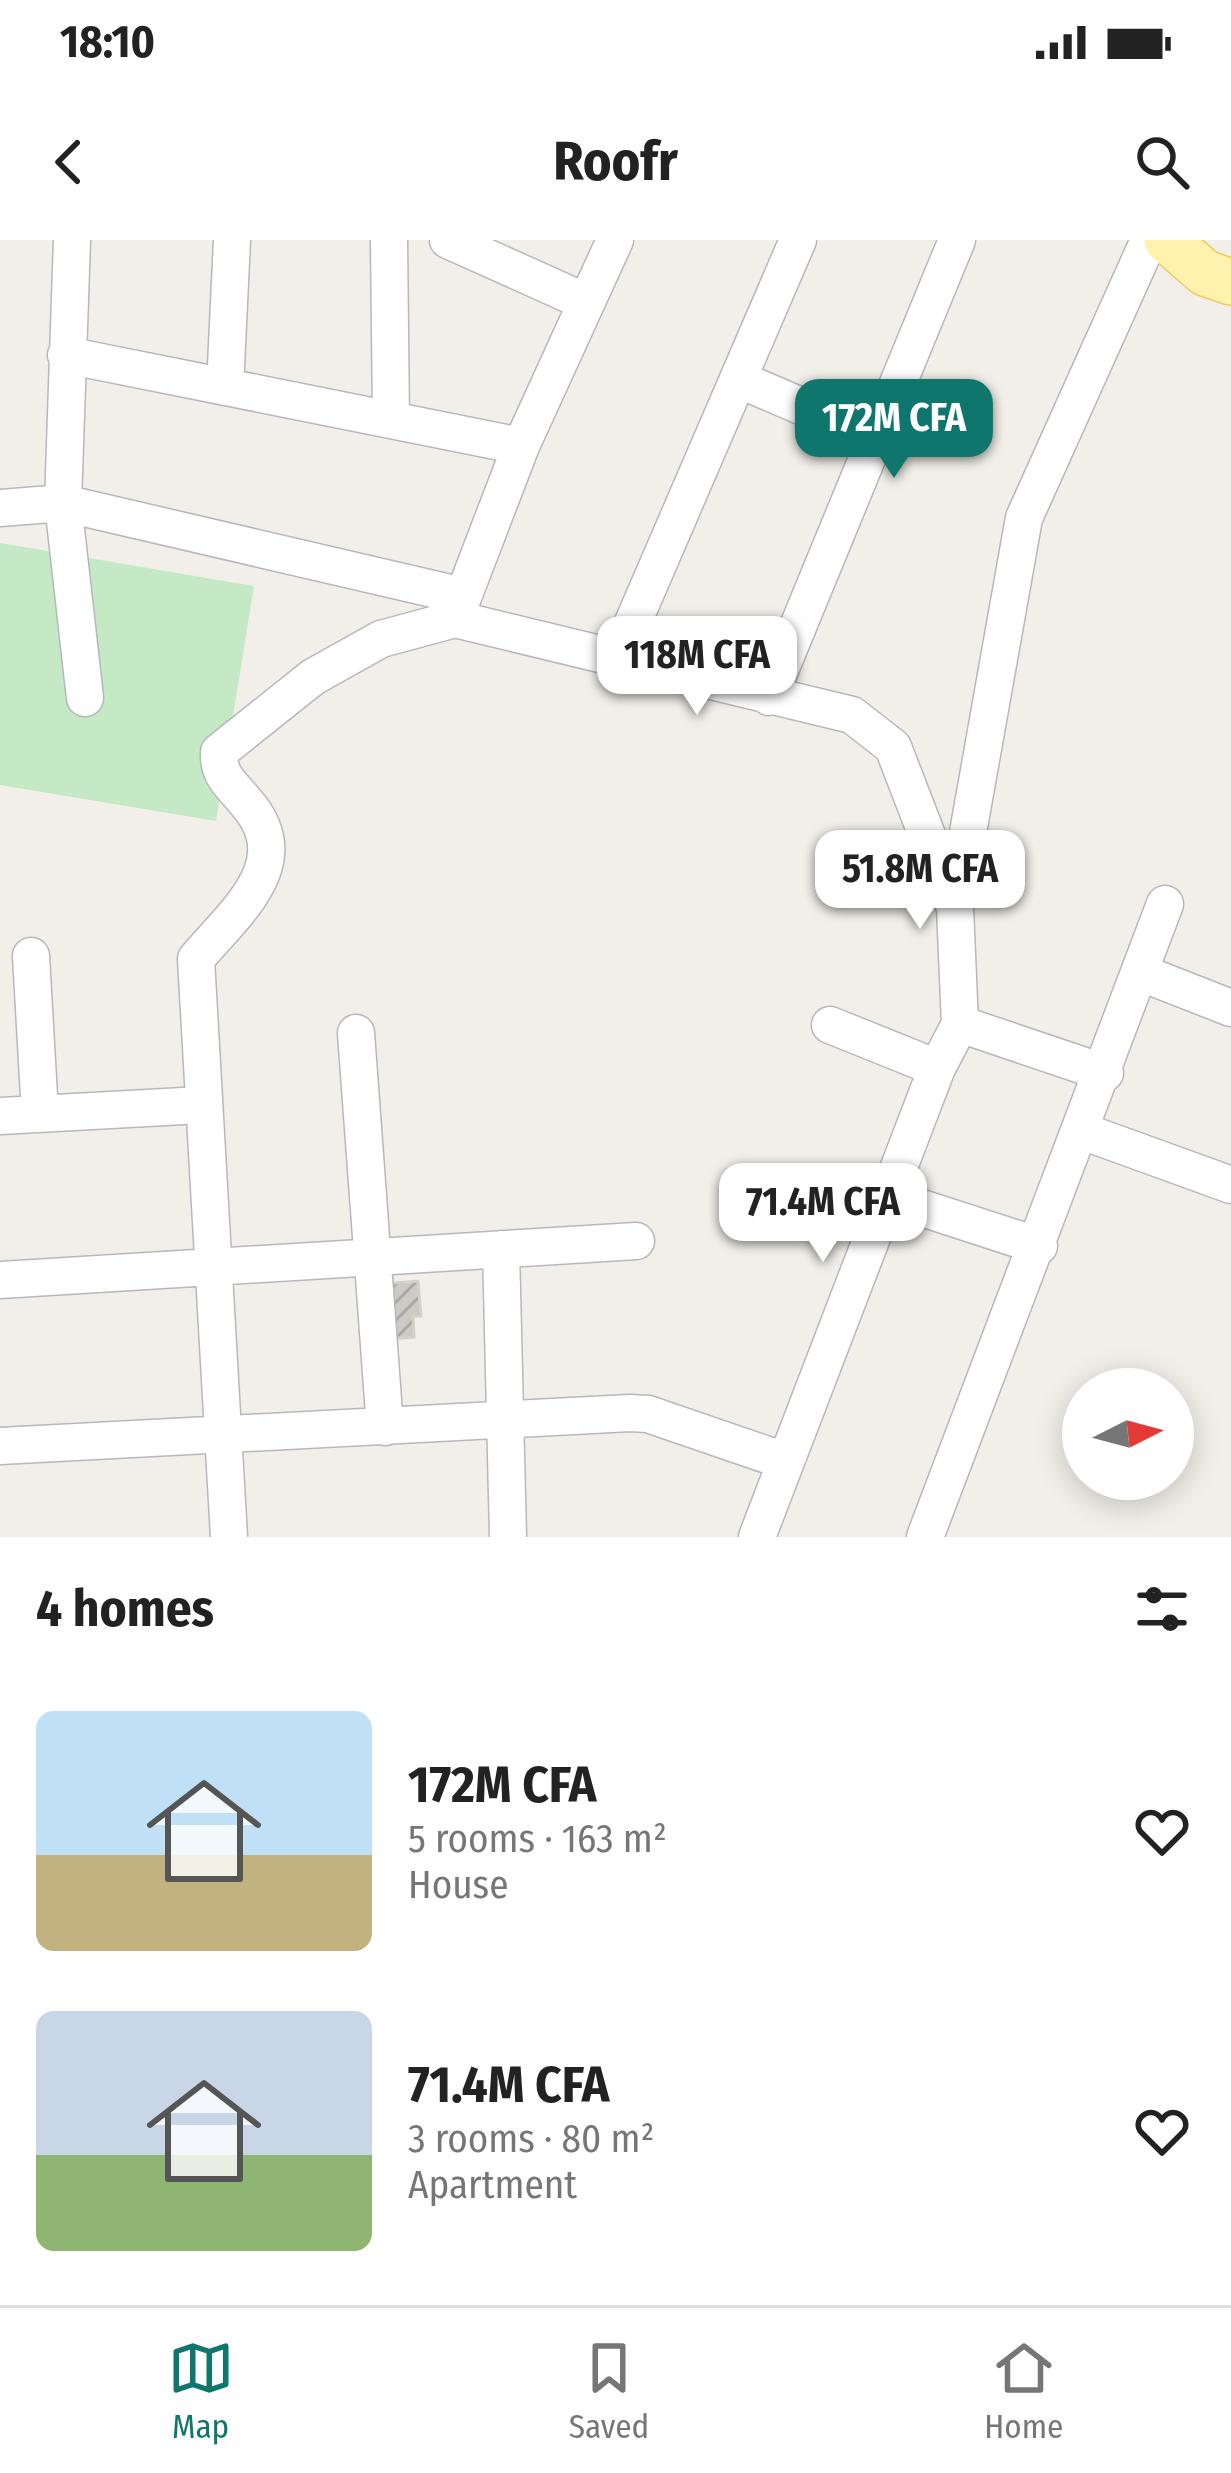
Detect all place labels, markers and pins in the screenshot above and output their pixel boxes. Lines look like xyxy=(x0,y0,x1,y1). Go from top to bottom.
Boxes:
pin: 172M CFA xyxy=(770,379,1018,481)
pin: 118M CFA xyxy=(573,616,821,718)
pin: 51.8M CFA xyxy=(783,830,1057,932)
pin: 71.4M CFA xyxy=(686,1163,960,1265)

